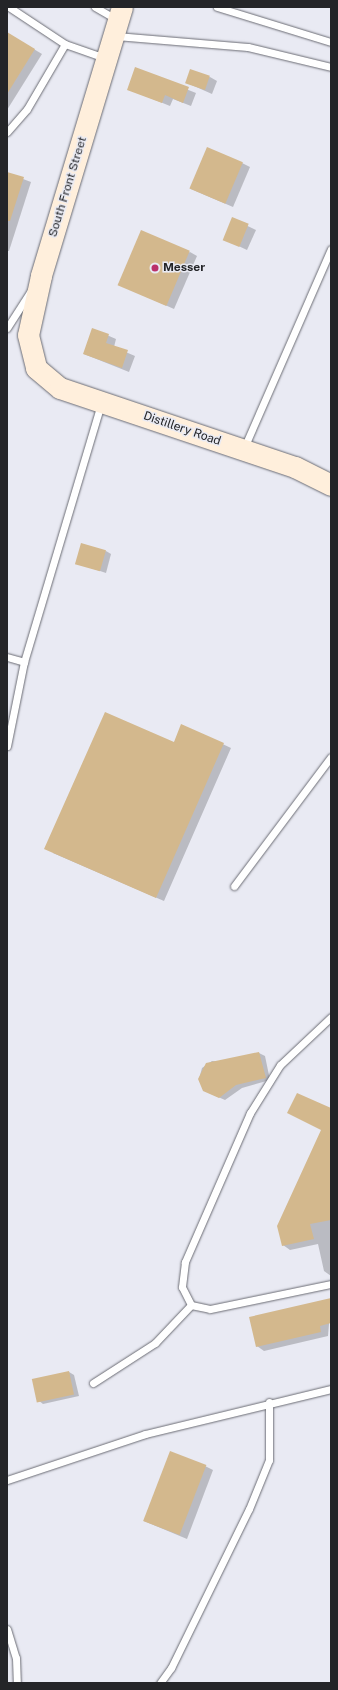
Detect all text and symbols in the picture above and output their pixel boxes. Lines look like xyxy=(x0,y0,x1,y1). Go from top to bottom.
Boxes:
street label: South Front Street xyxy=(46,135,90,239)
place label: Messer xyxy=(163,261,205,275)
marker: Messer xyxy=(150,263,160,273)
street label: Distillery Road xyxy=(141,409,223,449)

